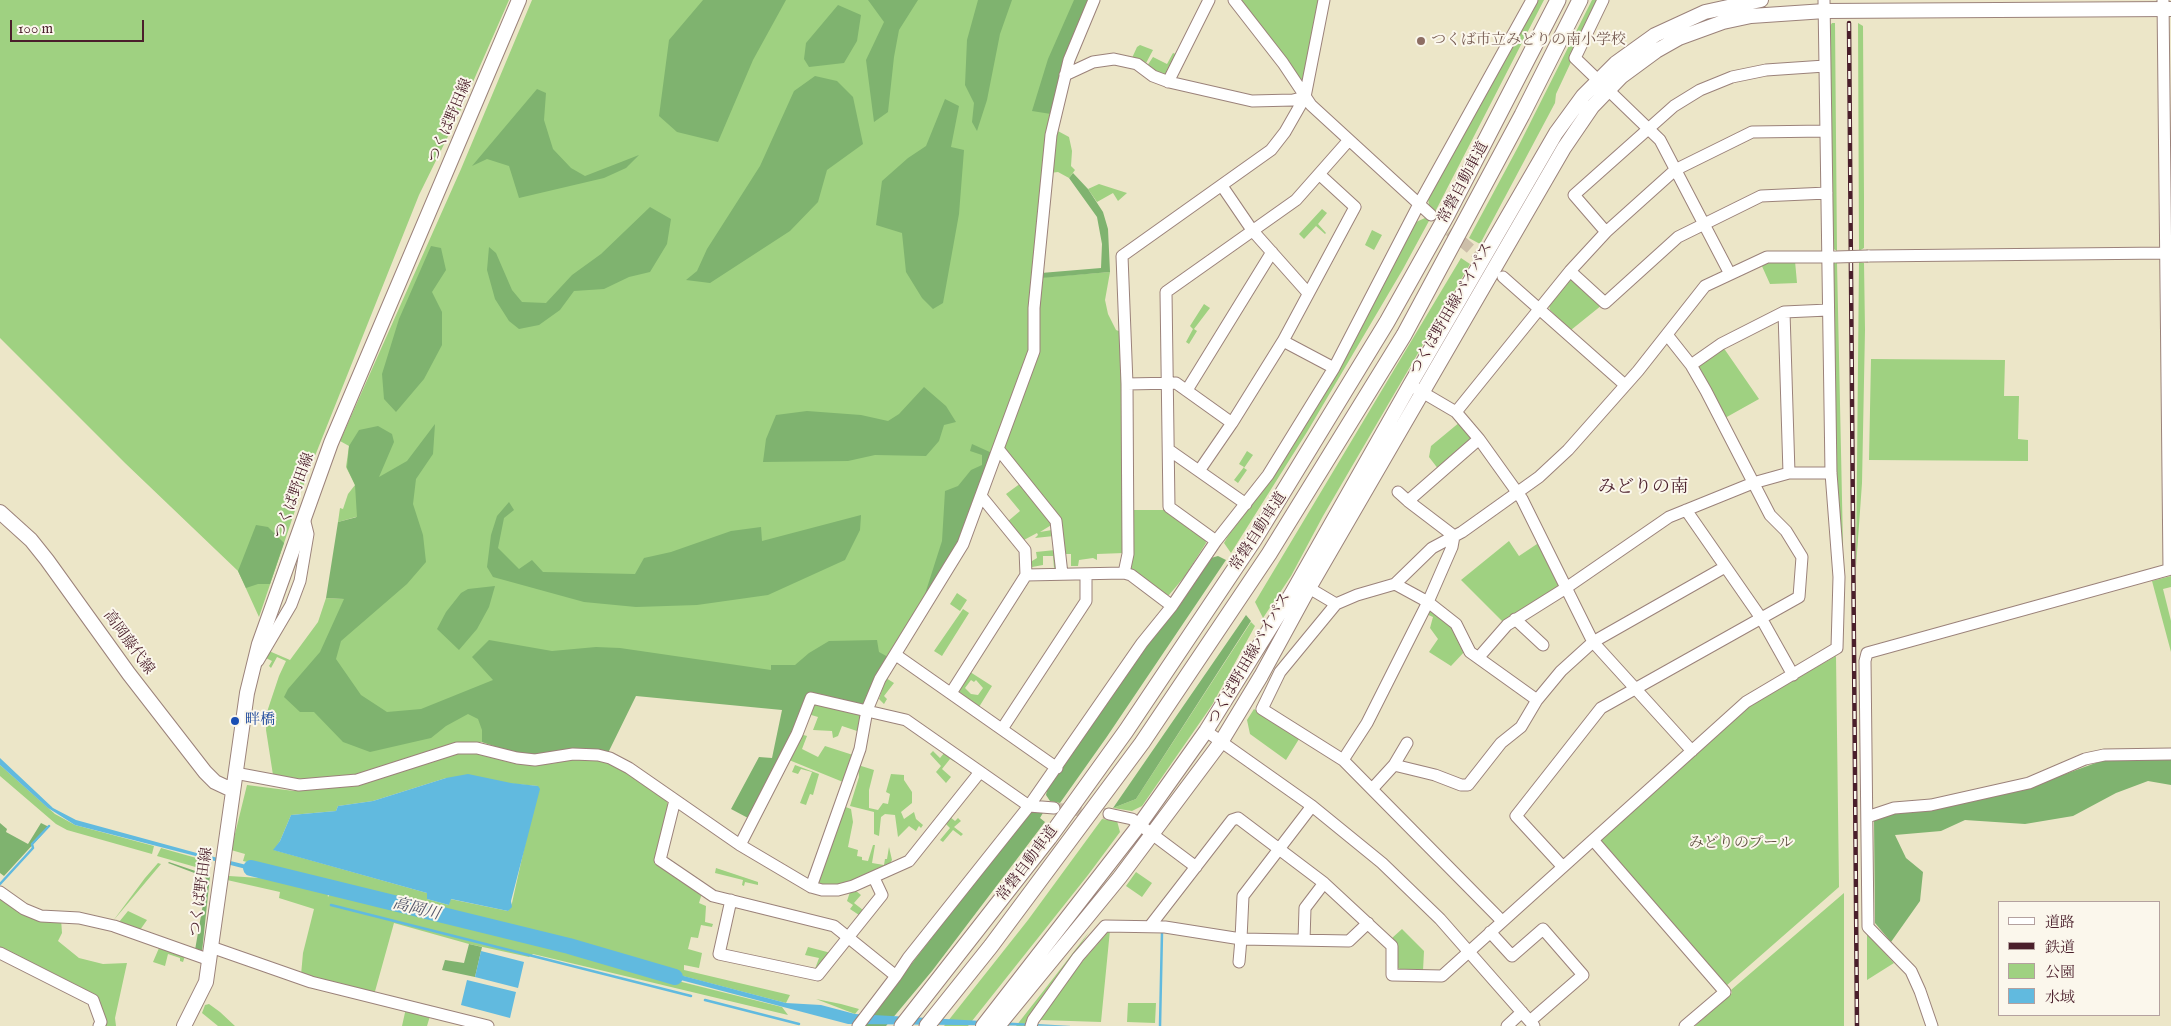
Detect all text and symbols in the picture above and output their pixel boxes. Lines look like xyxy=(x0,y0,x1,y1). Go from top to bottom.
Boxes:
scale bar xyxy=(12,10,146,42)
text: 100 m xyxy=(18,19,53,38)
place label: つくば市立みどりの南小学校 xyxy=(1431,32,1626,50)
marker: つくば市立みどりの南小学校 xyxy=(1415,35,1427,47)
street label: つくば野田線 xyxy=(425,76,477,166)
street label: 常磐自動車道 xyxy=(1435,139,1493,227)
street label: つくば野田線バイパス xyxy=(1407,240,1497,378)
street label: つくば野田線 xyxy=(271,451,319,541)
district label: みどりの南 xyxy=(1598,477,1688,499)
street label: 常磐自動車道 xyxy=(1227,489,1291,575)
street label: つくば野田線バイパス xyxy=(1205,590,1295,728)
street label: 高岡藤代線 xyxy=(99,607,157,679)
place label: 畔橋 xyxy=(245,712,275,730)
marker: 畔橋 xyxy=(229,715,241,727)
street label: 常磐自動車道 xyxy=(994,823,1062,905)
park label: みどりのプール xyxy=(1689,835,1793,853)
street label: つくば野田線 xyxy=(187,846,217,938)
water label: 高岡川 xyxy=(390,895,442,925)
legend xyxy=(1998,901,2161,1016)
text: 道路 xyxy=(2045,913,2075,932)
text: 鉄道 xyxy=(2045,938,2075,957)
text: 公園 xyxy=(2045,963,2075,982)
text: 水域 xyxy=(2045,988,2075,1007)

